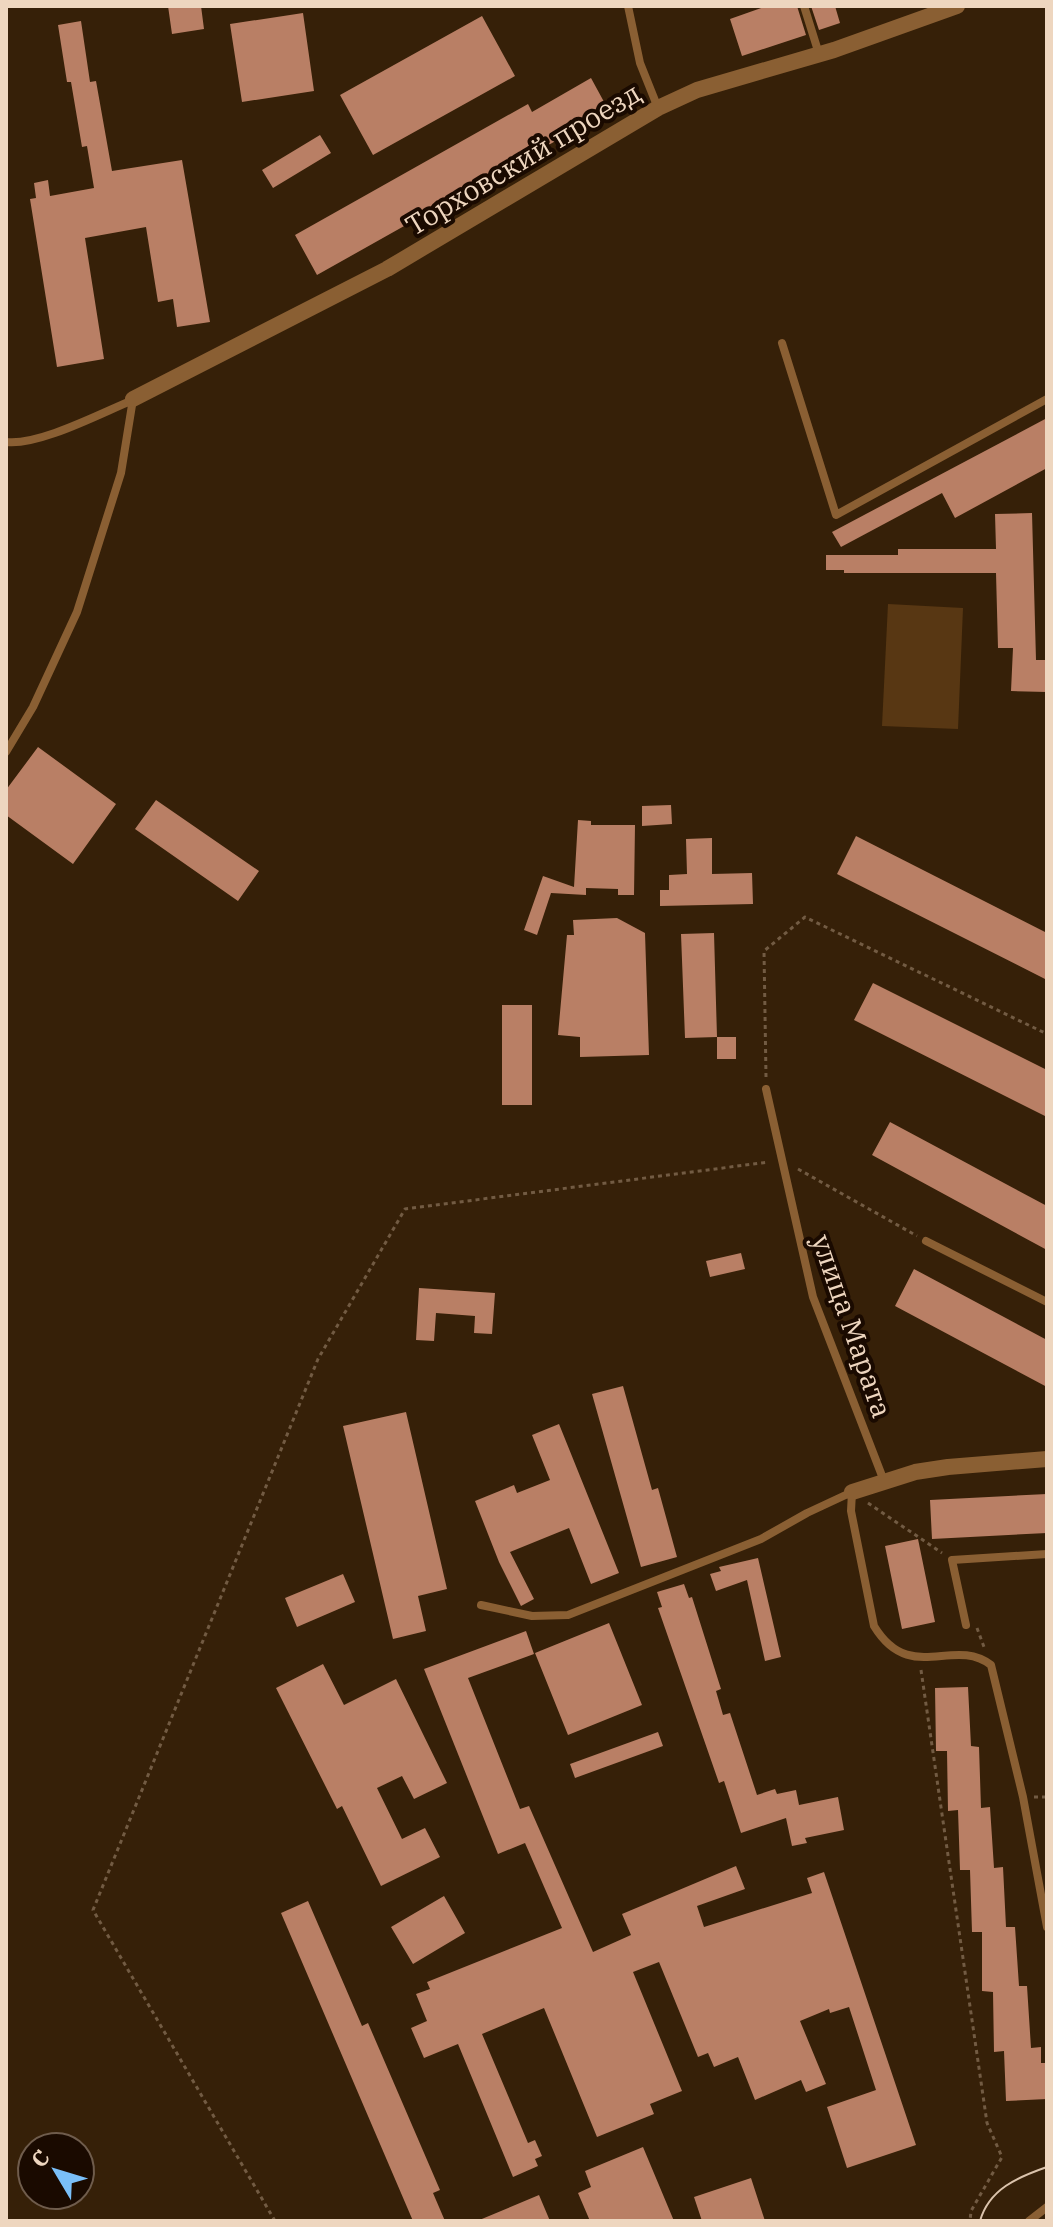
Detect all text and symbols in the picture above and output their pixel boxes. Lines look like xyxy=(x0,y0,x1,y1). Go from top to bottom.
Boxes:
street label: Торховский проезд xyxy=(398,74,647,244)
street label: улица Марата xyxy=(804,1229,901,1422)
north arrow xyxy=(16,2131,96,2211)
text: С xyxy=(24,2144,56,2173)

